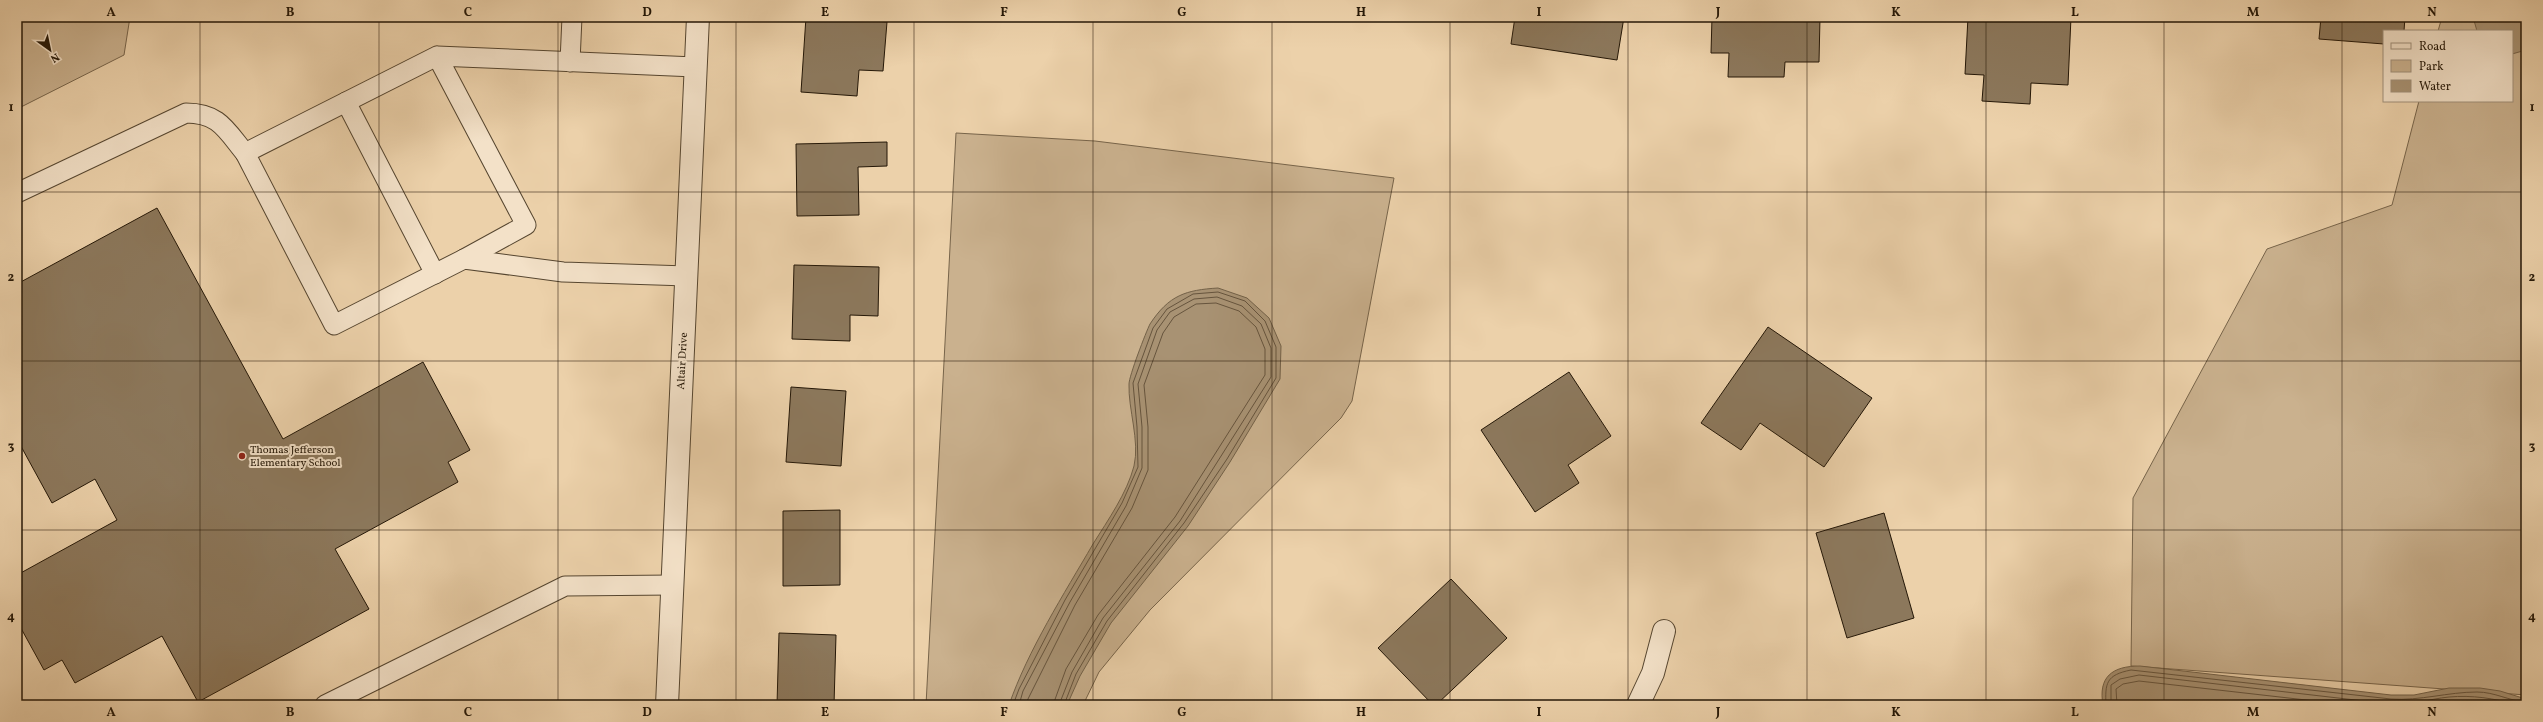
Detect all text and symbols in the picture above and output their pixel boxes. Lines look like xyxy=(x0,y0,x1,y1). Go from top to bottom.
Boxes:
text: A xyxy=(106,4,116,22)
text: B xyxy=(286,4,295,22)
text: C xyxy=(464,4,472,22)
text: D xyxy=(642,4,652,22)
text: E xyxy=(821,4,829,22)
text: F xyxy=(1000,4,1008,22)
text: G xyxy=(1177,4,1187,22)
text: H xyxy=(1356,4,1366,22)
text: I xyxy=(1537,4,1542,22)
text: J xyxy=(1715,4,1721,22)
text: K xyxy=(1891,4,1901,22)
text: L xyxy=(2071,4,2079,22)
text: M xyxy=(2247,4,2260,22)
text: N xyxy=(2427,4,2437,22)
north arrow xyxy=(30,30,70,70)
legend xyxy=(2383,30,2513,102)
text: Road xyxy=(2419,39,2446,55)
text: N xyxy=(47,49,62,66)
text: Park xyxy=(2419,59,2444,75)
text: Water xyxy=(2419,79,2451,95)
text: 1 xyxy=(8,99,14,117)
text: 1 xyxy=(2529,99,2535,117)
text: 2 xyxy=(8,269,15,287)
text: 2 xyxy=(2529,269,2536,287)
street label: Altair Drive xyxy=(674,332,692,390)
text: 3 xyxy=(8,438,15,456)
text: 3 xyxy=(2529,438,2536,456)
place label: Thomas Jefferson Elementary School xyxy=(250,443,341,471)
marker: Thomas Jefferson Elementary School xyxy=(237,451,247,461)
text: 4 xyxy=(7,608,15,626)
text: 4 xyxy=(2528,608,2536,626)
text: A xyxy=(106,704,116,722)
text: B xyxy=(286,704,295,722)
text: C xyxy=(464,704,472,722)
text: D xyxy=(642,704,652,722)
text: E xyxy=(821,704,829,722)
text: F xyxy=(1000,704,1008,722)
text: G xyxy=(1177,704,1187,722)
text: H xyxy=(1356,704,1366,722)
text: I xyxy=(1537,704,1542,722)
text: J xyxy=(1715,704,1721,722)
text: K xyxy=(1891,704,1901,722)
text: L xyxy=(2071,704,2079,722)
text: M xyxy=(2247,704,2260,722)
text: N xyxy=(2427,704,2437,722)

